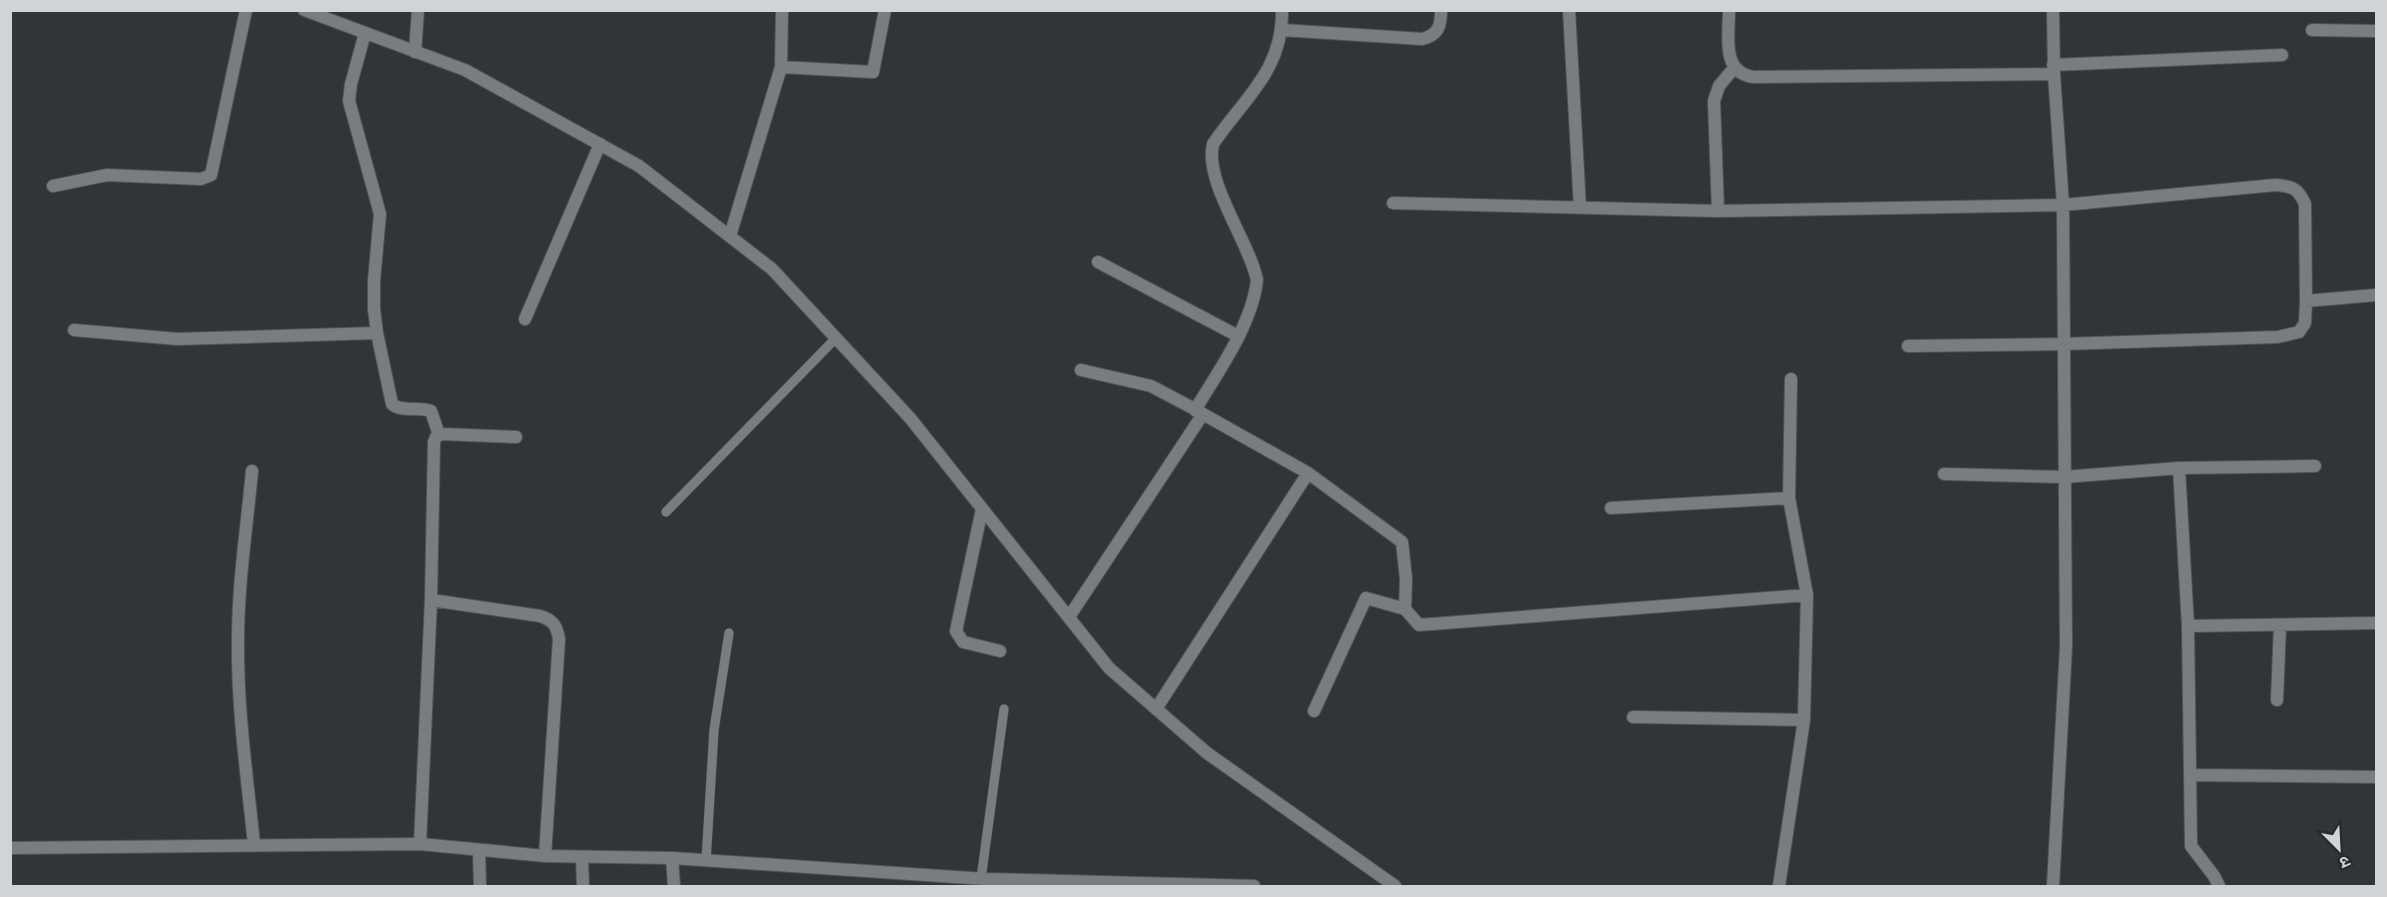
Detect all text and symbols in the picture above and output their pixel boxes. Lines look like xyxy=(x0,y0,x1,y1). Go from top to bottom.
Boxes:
north arrow xyxy=(2309,819,2369,879)
text: उ xyxy=(2336,851,2354,875)

